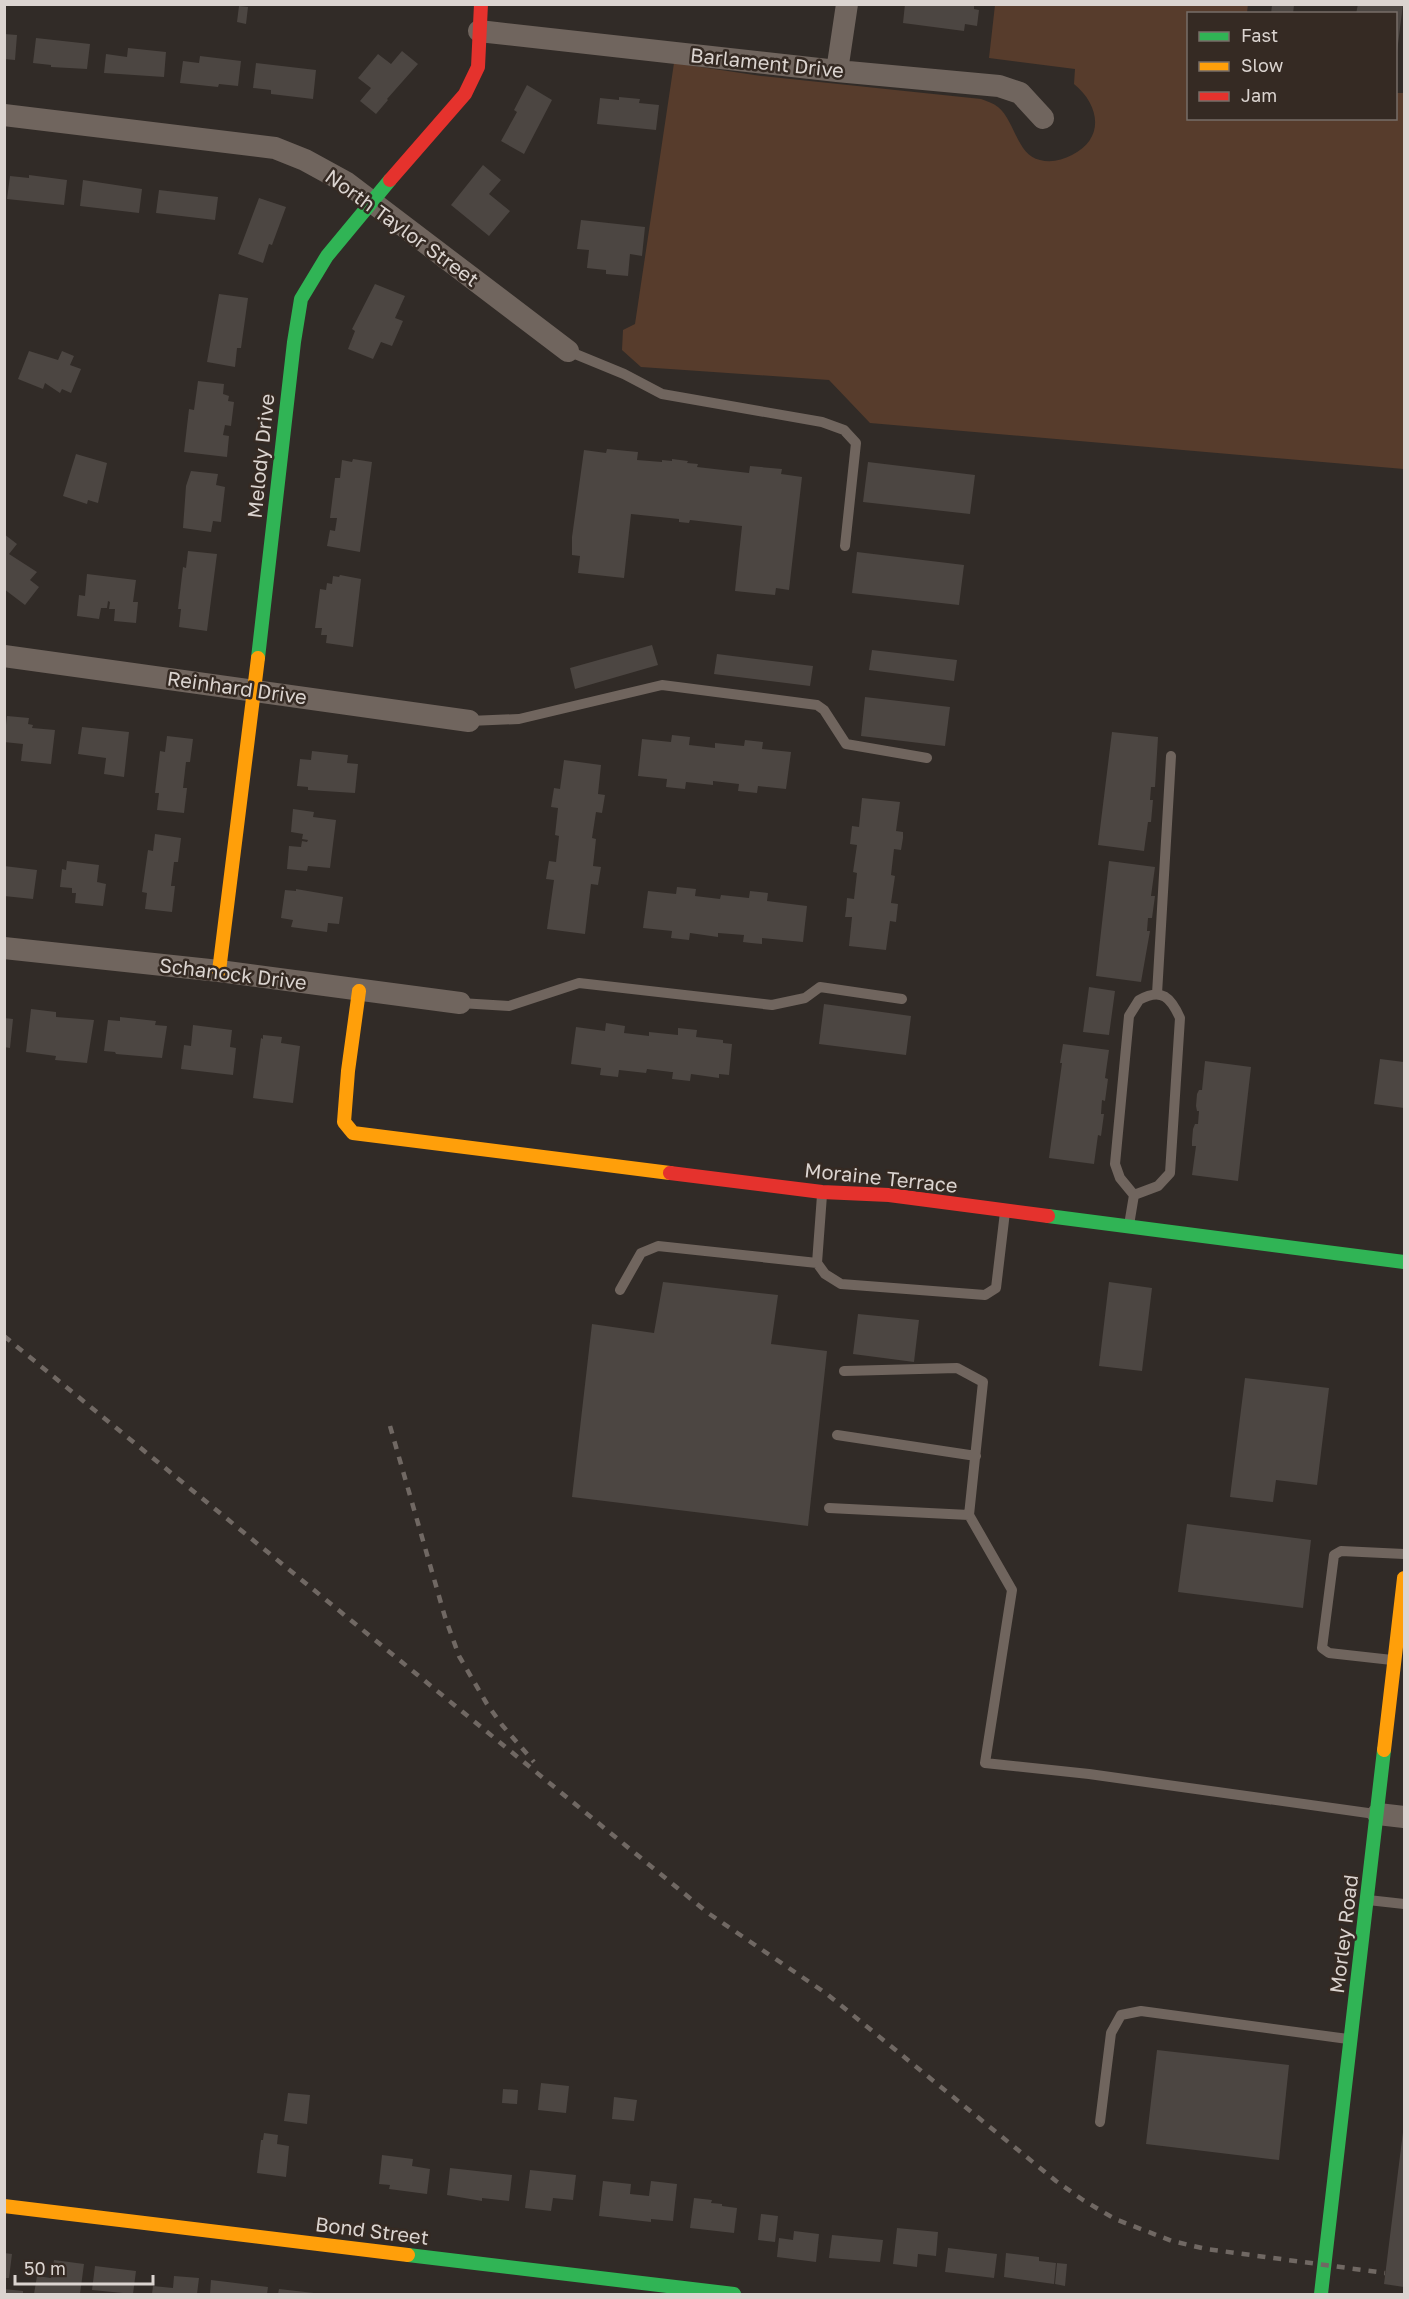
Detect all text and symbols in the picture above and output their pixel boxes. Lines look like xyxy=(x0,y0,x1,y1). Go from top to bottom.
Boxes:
legend xyxy=(1187,12,1397,120)
text: Fast xyxy=(1241,24,1278,46)
street label: Barlament Drive xyxy=(689,42,845,82)
text: Slow xyxy=(1241,54,1284,76)
text: Jam xyxy=(1241,84,1277,106)
street label: North Taylor Street xyxy=(321,164,484,291)
street label: Melody Drive xyxy=(242,392,278,519)
street label: Reinhard Drive xyxy=(166,665,308,709)
street label: Schanock Drive xyxy=(158,952,308,994)
street label: Moraine Terrace xyxy=(803,1157,959,1197)
street label: Morley Road xyxy=(1324,1873,1362,1995)
street label: Bond Street xyxy=(314,2211,430,2249)
scale bar xyxy=(15,2248,153,2286)
text: 50 m xyxy=(24,2257,66,2279)

